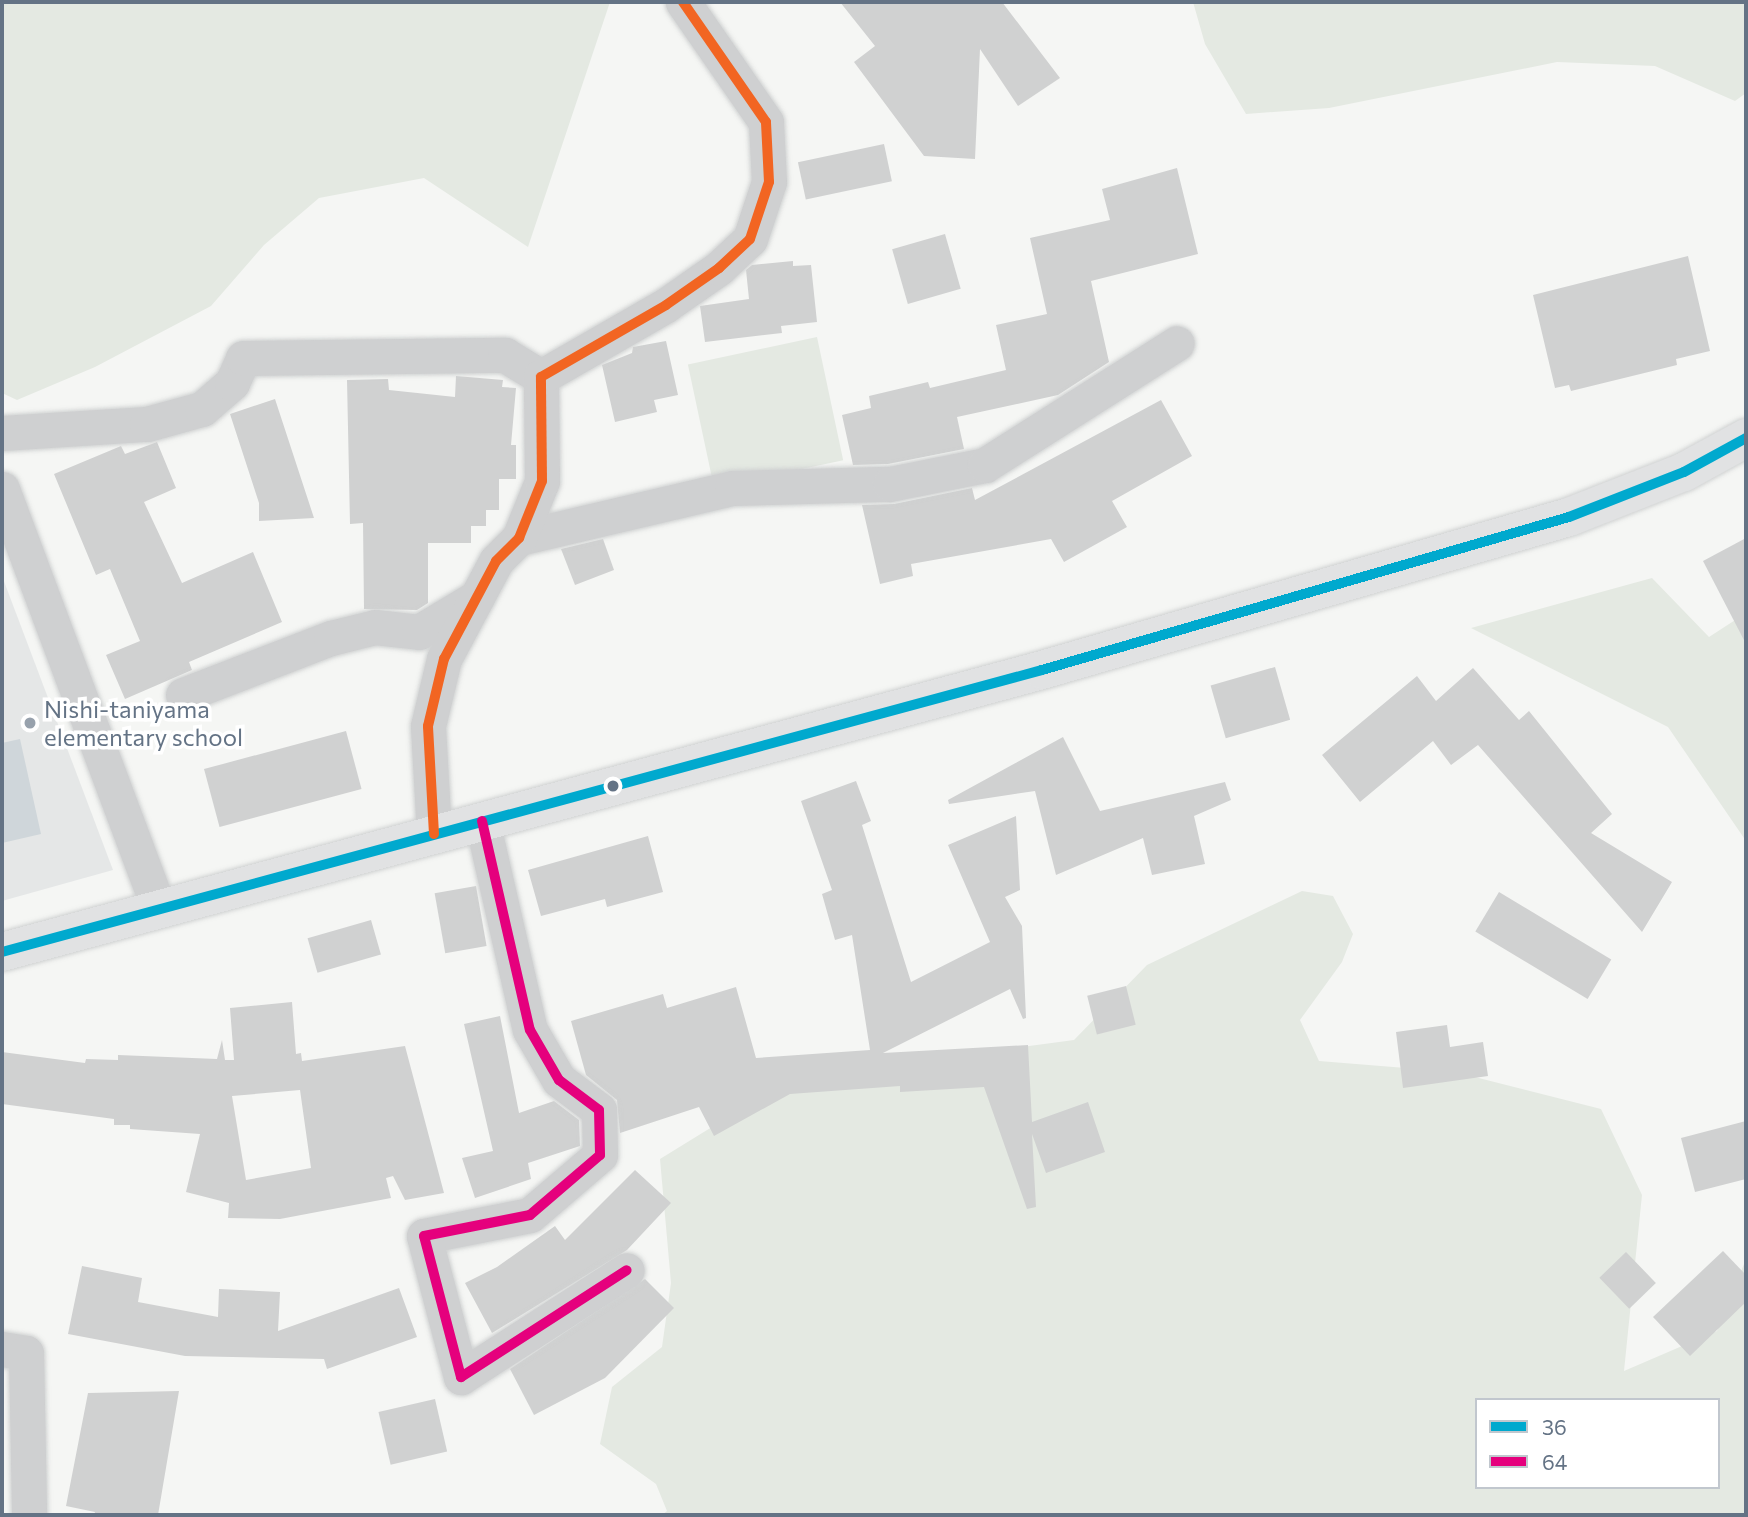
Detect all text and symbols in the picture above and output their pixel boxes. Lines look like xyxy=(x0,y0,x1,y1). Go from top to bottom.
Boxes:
place label: Nishi-taniyama elementary school xyxy=(44,695,243,751)
marker: Nishi-taniyama elementary school xyxy=(22,715,38,731)
unlabelled marker xyxy=(606,779,620,793)
legend xyxy=(1475,1398,1720,1489)
text: 36 xyxy=(1542,1414,1567,1439)
text: 64 xyxy=(1542,1449,1567,1474)

